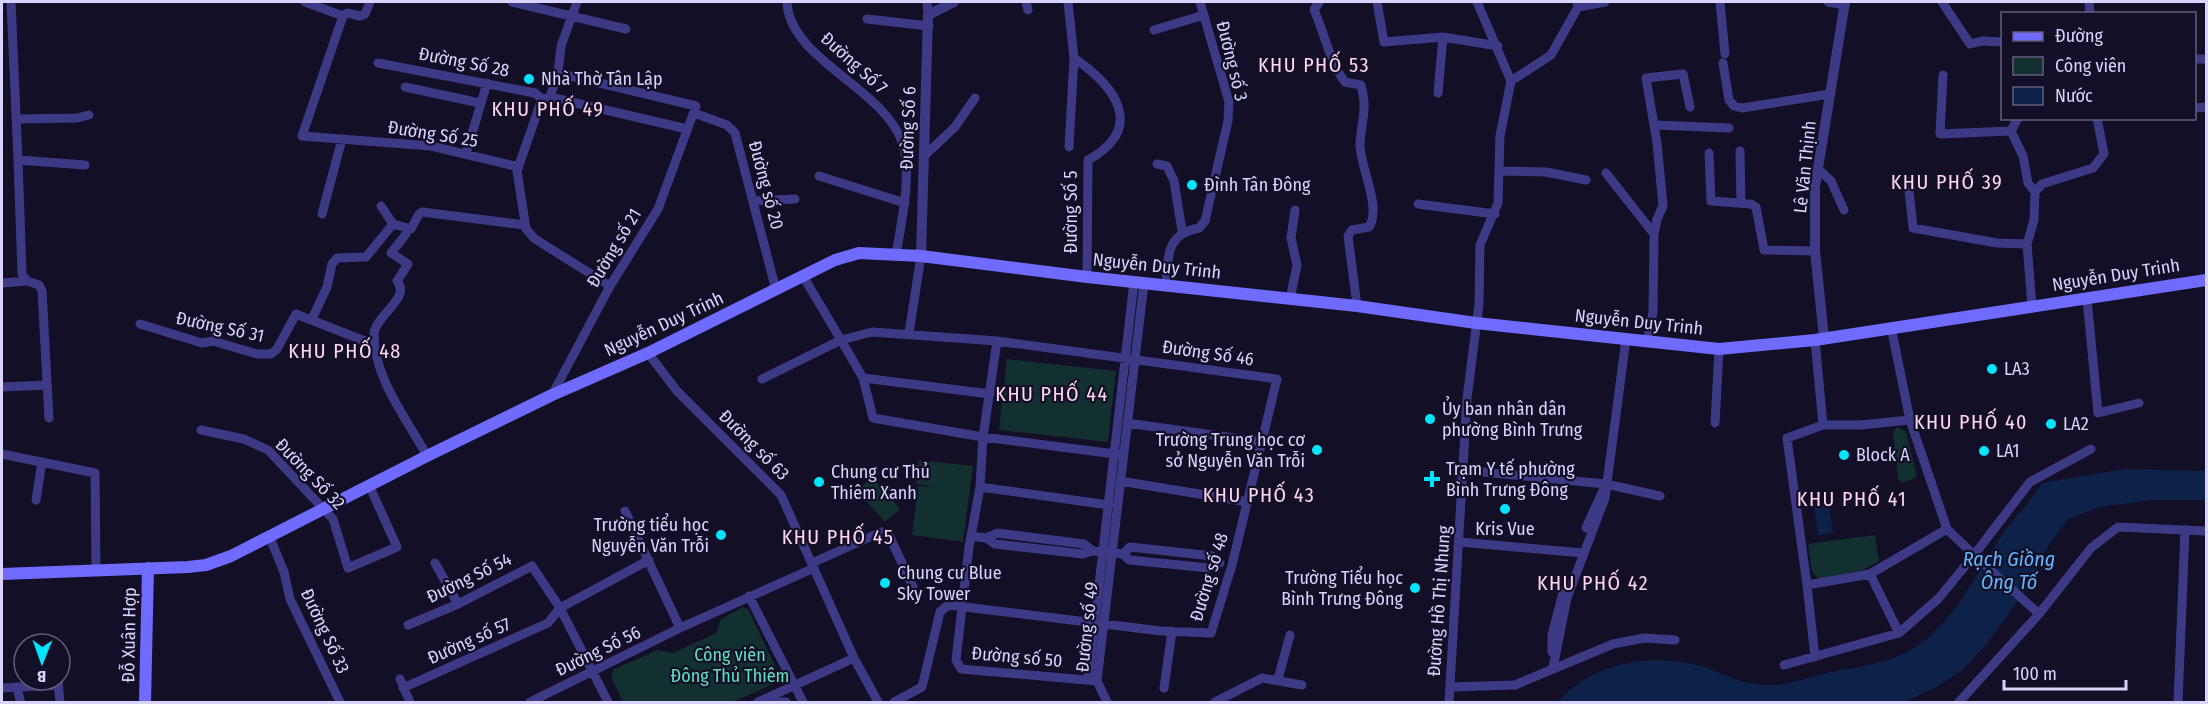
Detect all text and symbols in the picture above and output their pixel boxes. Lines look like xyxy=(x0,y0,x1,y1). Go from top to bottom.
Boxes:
legend xyxy=(2001,12,2196,120)
street label: Đường số 3 xyxy=(1211,19,1253,103)
text: Đường xyxy=(2055,25,2103,47)
street label: Đường Số 7 xyxy=(816,27,892,99)
street label: Đường Số 28 xyxy=(417,42,511,82)
district label: KHU PHỐ 53 xyxy=(1258,51,1370,77)
text: Công viên xyxy=(2055,55,2126,77)
place label: Nhà Thờ Tân Lập xyxy=(541,68,662,90)
marker: Nhà Thờ Tân Lập xyxy=(522,72,536,86)
text: Nước xyxy=(2055,85,2093,107)
street label: Đường Số 6 xyxy=(896,86,920,170)
district label: KHU PHỐ 49 xyxy=(491,95,605,121)
street label: Đường Số 25 xyxy=(386,116,480,152)
street label: Lê Văn Thịnh xyxy=(1789,120,1821,214)
street label: Đường số 20 xyxy=(744,138,788,232)
district label: KHU PHỐ 39 xyxy=(1891,168,2003,194)
street label: Đường Số 5 xyxy=(1060,170,1082,254)
place label: Đình Tân Đông xyxy=(1204,174,1311,196)
marker: Đình Tân Đông xyxy=(1185,178,1199,192)
street label: Đường số 21 xyxy=(582,205,646,291)
street label: Nguyễn Duy Trinh xyxy=(1092,248,1222,284)
street label: Nguyễn Duy Trinh xyxy=(2051,254,2181,296)
street label: Nguyễn Duy Trinh xyxy=(601,287,727,361)
street label: Nguyễn Duy Trinh xyxy=(1574,304,1704,340)
street label: Đường Số 31 xyxy=(174,307,266,347)
street label: Đường Số 46 xyxy=(1161,336,1255,370)
district label: KHU PHỐ 48 xyxy=(288,337,402,363)
place label: LA3 xyxy=(2004,358,2030,380)
marker: LA3 xyxy=(1985,362,1999,376)
district label: KHU PHỐ 44 xyxy=(995,380,1109,406)
place label: Ủy ban nhân dân phường Bình Trưng xyxy=(1442,396,1583,441)
street label: Đường số 63 xyxy=(714,405,794,485)
district label: KHU PHỐ 40 xyxy=(1914,408,2028,434)
marker: Ủy ban nhân dân phường Bình Trưng xyxy=(1423,412,1437,426)
place label: LA2 xyxy=(2063,413,2089,435)
marker: LA2 xyxy=(2044,417,2058,431)
place label: Trường Trung học cơ sở Nguyễn Văn Trỗi xyxy=(1156,429,1305,472)
street label: Đường Số 32 xyxy=(271,434,349,514)
place label: LA1 xyxy=(1996,440,2020,462)
marker: Trường Trung học cơ sở Nguyễn Văn Trỗi xyxy=(1310,443,1324,457)
place label: Block A xyxy=(1856,444,1910,466)
marker: LA1 xyxy=(1977,444,1991,458)
marker: Block A xyxy=(1837,448,1851,462)
place label: Trạm Y tế phường Bình Trưng Đông xyxy=(1446,458,1575,501)
place label: Chung cư Thủ Thiêm Xanh xyxy=(831,461,930,504)
marker: Trạm Y tế phường Bình Trưng Đông xyxy=(1423,470,1441,488)
marker: Chung cư Thủ Thiêm Xanh xyxy=(812,475,826,489)
district label: KHU PHỐ 43 xyxy=(1203,481,1315,507)
district label: KHU PHỐ 41 xyxy=(1797,485,1907,511)
marker: Kris Vue xyxy=(1498,502,1512,516)
place label: Trường tiểu học Nguyễn Văn Trỗi xyxy=(591,513,709,557)
place label: Kris Vue xyxy=(1475,518,1535,540)
district label: KHU PHỐ 45 xyxy=(782,523,894,549)
street label: Đường Hồ Thị Nhung xyxy=(1423,524,1455,677)
marker: Trường tiểu học Nguyễn Văn Trỗi xyxy=(714,528,728,542)
street label: Đường số 48 xyxy=(1185,530,1233,624)
water label: Rạch Giồng Ông Tố xyxy=(1963,547,2055,594)
street label: Đường Số 54 xyxy=(423,548,515,608)
place label: Chung cư Blue Sky Tower xyxy=(897,562,1002,605)
place label: Trường Tiểu học Bình Trưng Đông xyxy=(1281,566,1404,610)
district label: KHU PHỐ 42 xyxy=(1537,569,1649,595)
marker: Chung cư Blue Sky Tower xyxy=(878,576,892,590)
street label: Đường số 49 xyxy=(1071,581,1103,673)
marker: Trường Tiểu học Bình Trưng Đông xyxy=(1408,581,1422,595)
street label: Đường Số 33 xyxy=(296,585,354,677)
street label: Đỗ Xuân Hợp xyxy=(117,587,141,683)
street label: Đường số 57 xyxy=(424,613,514,669)
street label: Đường Số 56 xyxy=(552,621,644,681)
north arrow xyxy=(12,632,72,692)
street label: Đường số 50 xyxy=(971,642,1063,672)
park label: Công viên Đông Thủ Thiêm xyxy=(671,644,789,687)
scale bar xyxy=(2004,653,2126,691)
text: 100 m xyxy=(2013,663,2057,685)
text: B xyxy=(37,667,46,686)

